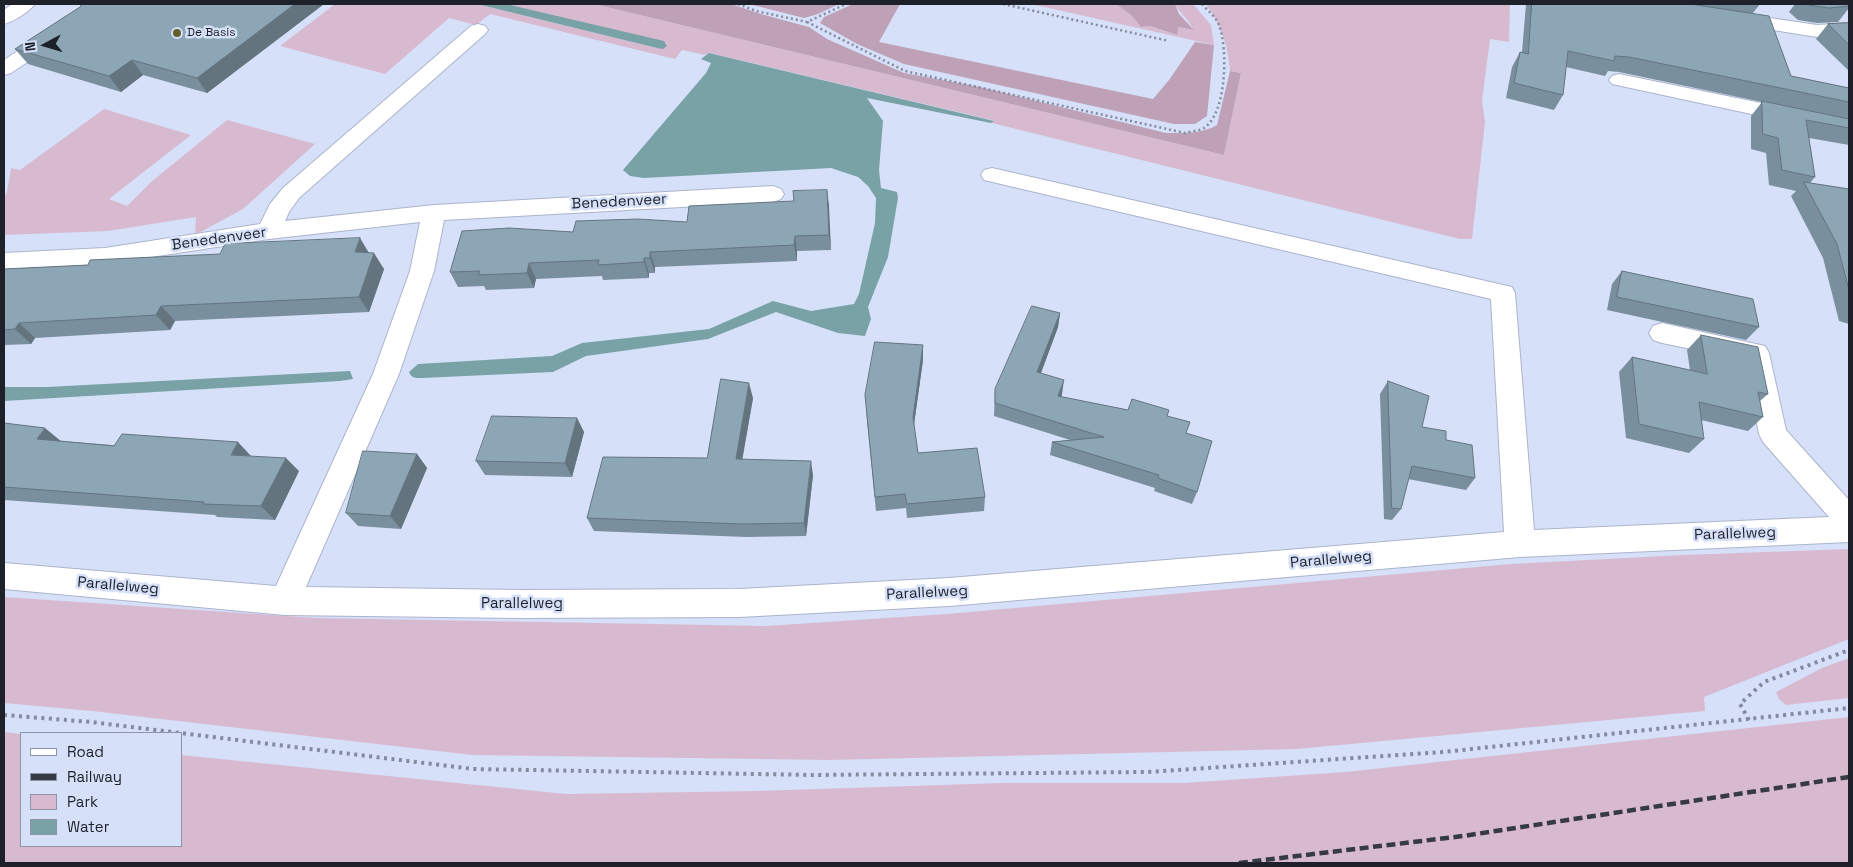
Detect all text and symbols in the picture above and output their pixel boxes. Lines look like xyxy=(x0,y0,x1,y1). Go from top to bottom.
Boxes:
north arrow xyxy=(20,20,70,70)
place label: De Basis xyxy=(187,26,236,40)
marker: De Basis xyxy=(171,27,183,39)
text: N xyxy=(21,41,40,52)
street label: Benedenveer xyxy=(571,191,667,213)
street label: Benedenveer xyxy=(170,223,268,255)
street label: Parallelweg xyxy=(1694,524,1776,544)
street label: Parallelweg xyxy=(1289,547,1373,573)
street label: Parallelweg xyxy=(76,573,160,599)
street label: Parallelweg xyxy=(886,582,968,604)
street label: Parallelweg xyxy=(481,595,563,613)
legend xyxy=(20,732,182,847)
text: Road xyxy=(67,742,104,761)
text: Railway xyxy=(67,767,122,786)
text: Park xyxy=(67,792,98,811)
text: Water xyxy=(67,817,109,836)

